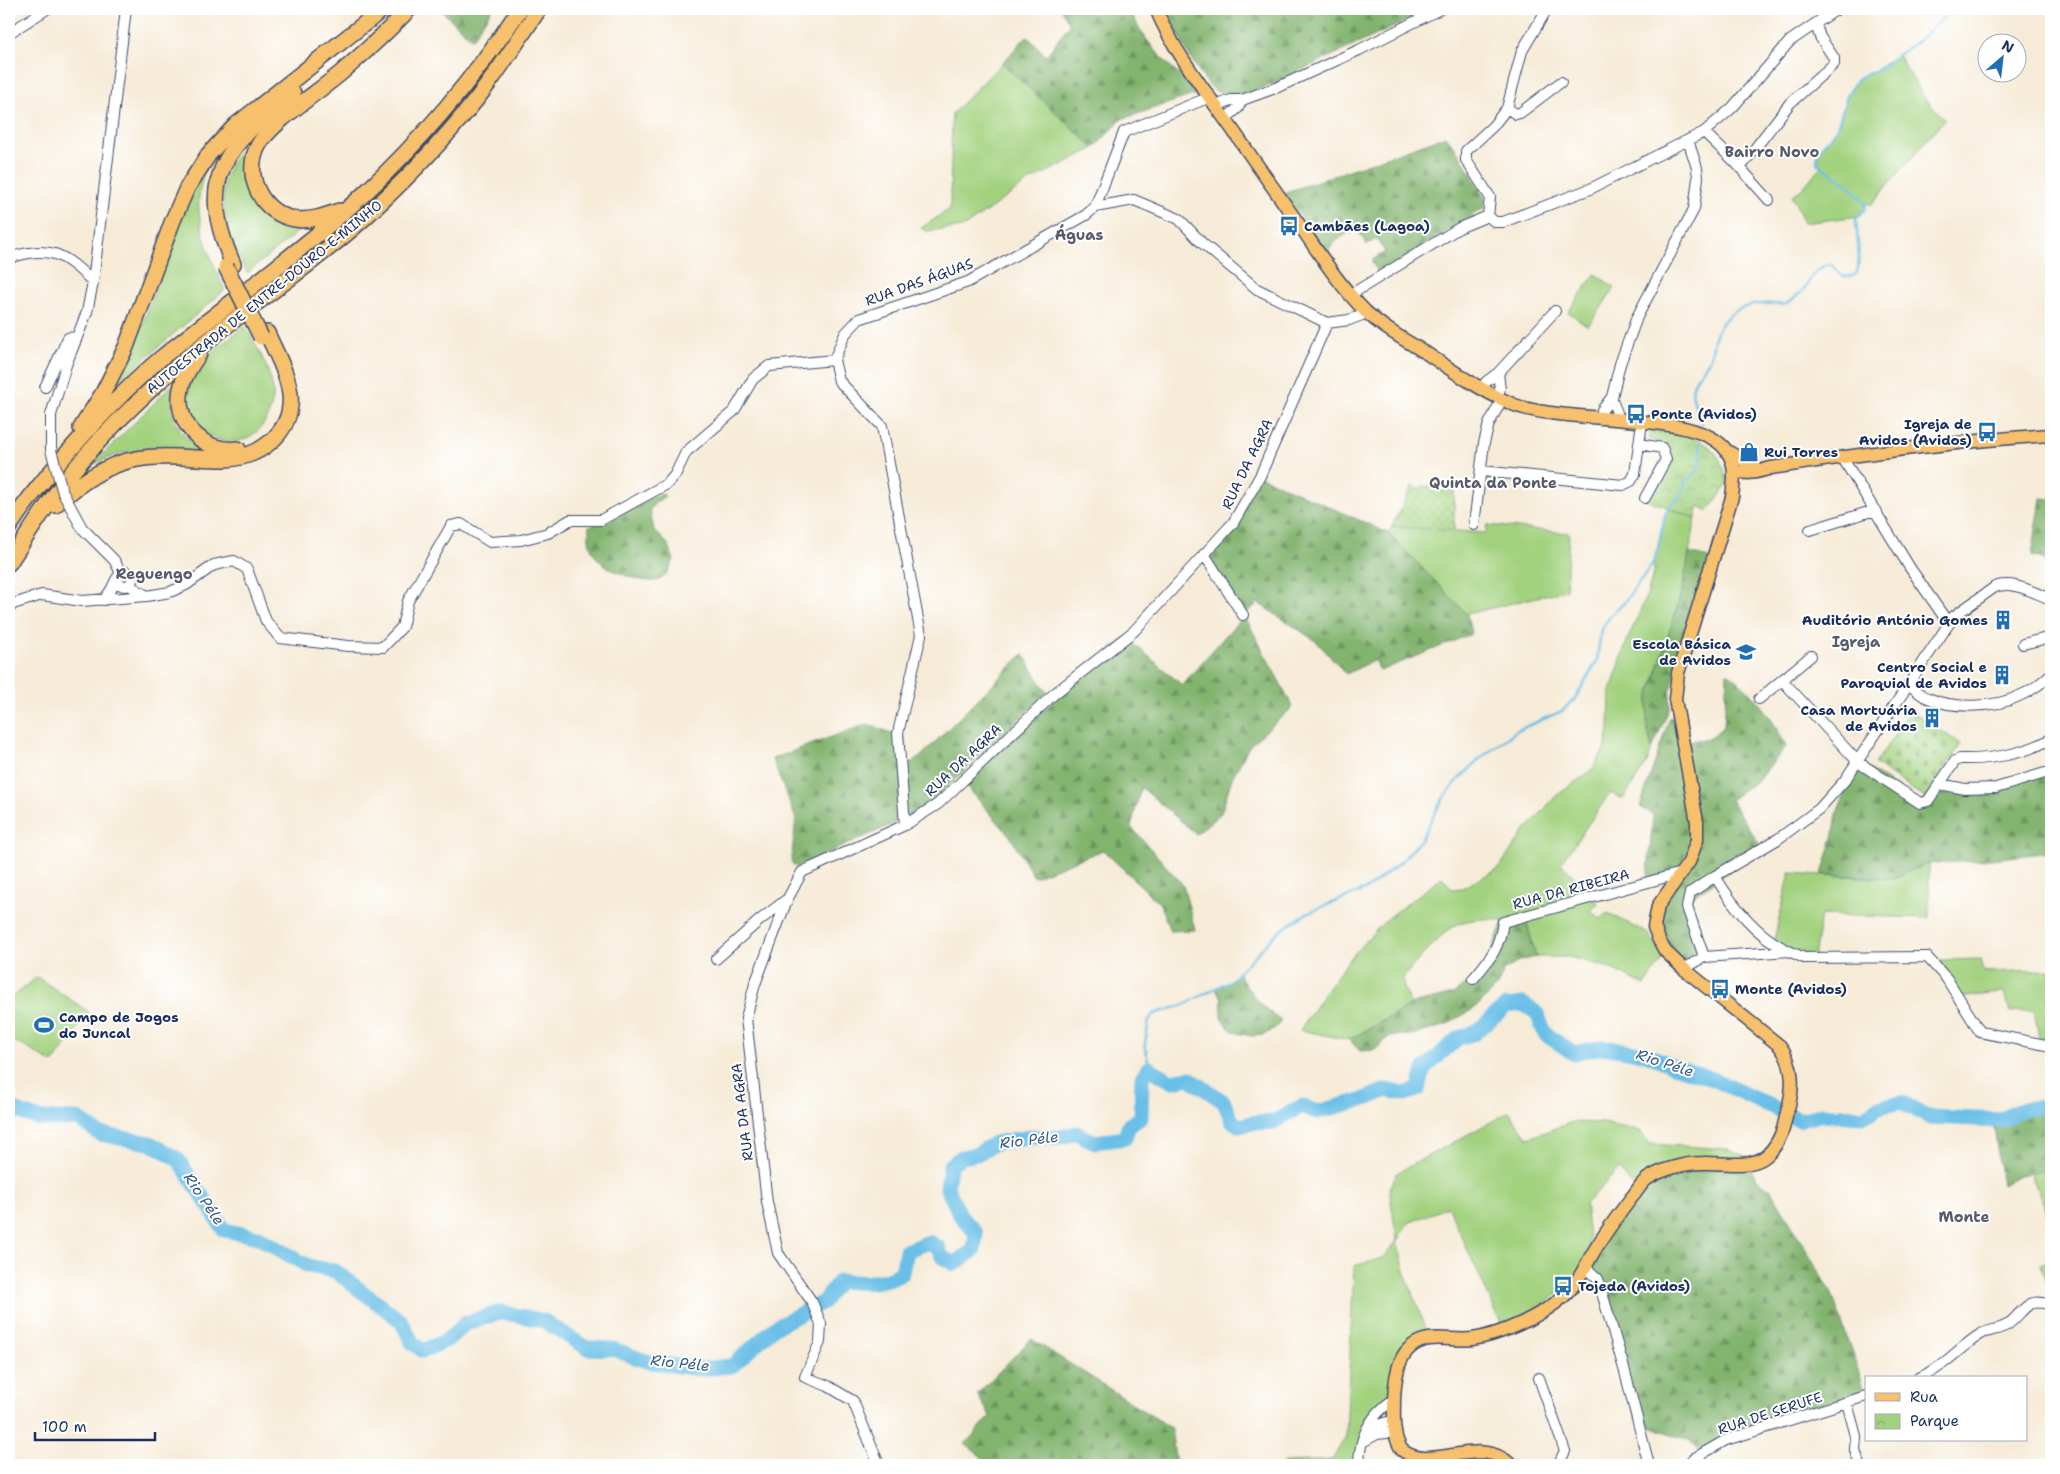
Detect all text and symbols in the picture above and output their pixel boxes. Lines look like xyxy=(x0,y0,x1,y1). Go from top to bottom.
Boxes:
north arrow xyxy=(1978,32,2028,82)
text: N xyxy=(1999,36,2017,57)
district label: Bairro Novo xyxy=(1725,142,1819,162)
street label: AUTOESTRADA DE ENTRE-DOURO-E-MINHO xyxy=(142,196,386,398)
bus stop icon: Cambães (Lagoa) xyxy=(1278,215,1300,237)
place label: Cambães (Lagoa) xyxy=(1304,217,1430,235)
district label: Águas xyxy=(1055,224,1103,245)
street label: RUA DAS ÁGUAS xyxy=(863,254,976,310)
bus stop icon: Ponte (Avidos) xyxy=(1625,403,1647,425)
place label: Ponte (Avidos) xyxy=(1651,405,1757,423)
place label: Igreja de Avidos (Avidos) xyxy=(1859,415,1972,449)
street label: RUA DA AGRA xyxy=(1217,416,1277,512)
bus stop icon: Igreja de Avidos (Avidos) xyxy=(1976,421,1998,443)
shop icon: Rui Torres xyxy=(1738,441,1760,463)
place label: Rui Torres xyxy=(1764,443,1838,461)
district label: Quinta da Ponte xyxy=(1429,473,1557,493)
district label: Reguengo xyxy=(115,564,193,584)
building icon: Auditório António Gomes xyxy=(1992,609,2014,631)
place label: Auditório António Gomes xyxy=(1802,611,1988,629)
district label: Igreja xyxy=(1832,632,1881,652)
place label: Escola Básica de Avidos xyxy=(1632,635,1731,669)
school or university icon: Escola Básica de Avidos xyxy=(1735,641,1757,663)
place label: Centro Social e Paroquial de Avidos xyxy=(1841,658,1987,692)
building icon: Centro Social e Paroquial de Avidos xyxy=(1991,664,2013,686)
place label: Casa Mortuária de Avidos xyxy=(1800,701,1917,735)
building icon: Casa Mortuária de Avidos xyxy=(1921,707,1943,729)
street label: RUA DA AGRA xyxy=(921,720,1005,800)
street label: RUA DA RIBEIRA xyxy=(1511,865,1631,913)
bus stop icon: Monte (Avidos) xyxy=(1709,978,1731,1000)
place label: Monte (Avidos) xyxy=(1735,980,1847,998)
place label: Campo de Jogos do Juncal xyxy=(59,1008,179,1042)
sports icon: Campo de Jogos do Juncal xyxy=(33,1014,55,1036)
water label: Rio Péle xyxy=(1634,1044,1696,1082)
street label: RUA DA AGRA xyxy=(727,1062,757,1162)
water label: Rio Péle xyxy=(998,1126,1060,1154)
water label: Rio Péle xyxy=(179,1169,229,1229)
district label: Monte xyxy=(1938,1207,1990,1227)
bus stop icon: Tojeda (Avidos) xyxy=(1552,1275,1574,1297)
place label: Tojeda (Avidos) xyxy=(1578,1277,1690,1295)
water label: Rio Péle xyxy=(650,1350,710,1376)
legend xyxy=(1865,1376,2028,1442)
text: Rua xyxy=(1910,1387,1939,1407)
street label: RUA DE SERUFE xyxy=(1715,1388,1825,1438)
scale bar xyxy=(35,1409,155,1441)
text: Parque xyxy=(1910,1411,1959,1431)
text: 100 m xyxy=(42,1417,87,1437)

